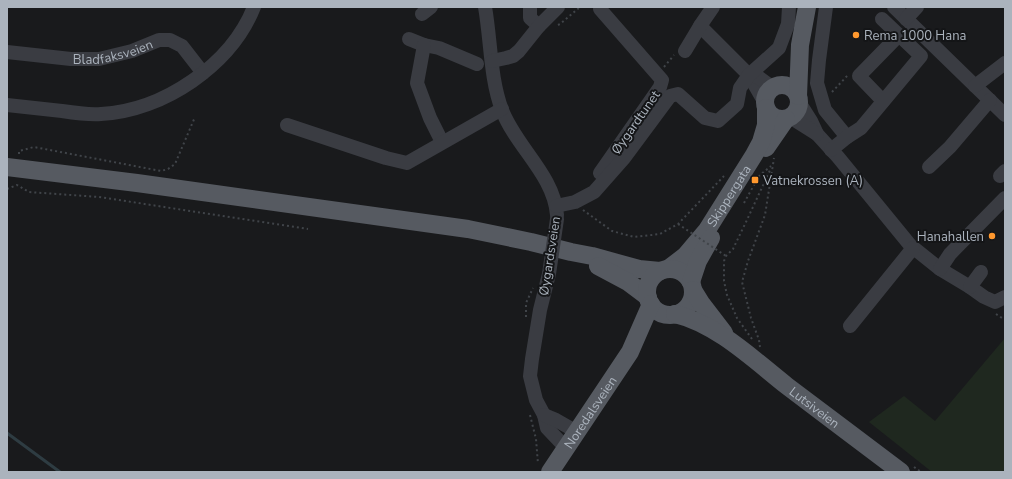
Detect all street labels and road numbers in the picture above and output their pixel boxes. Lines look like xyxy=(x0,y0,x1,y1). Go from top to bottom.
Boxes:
street label: Bladfaksveien xyxy=(73,35,156,69)
street label: Øygardtunet xyxy=(607,87,665,158)
street label: Skippergata xyxy=(703,162,756,231)
street label: Øygardsveien xyxy=(535,215,565,297)
street label: Noredalsveien xyxy=(560,373,621,452)
street label: Lutsiveien xyxy=(785,383,843,433)

